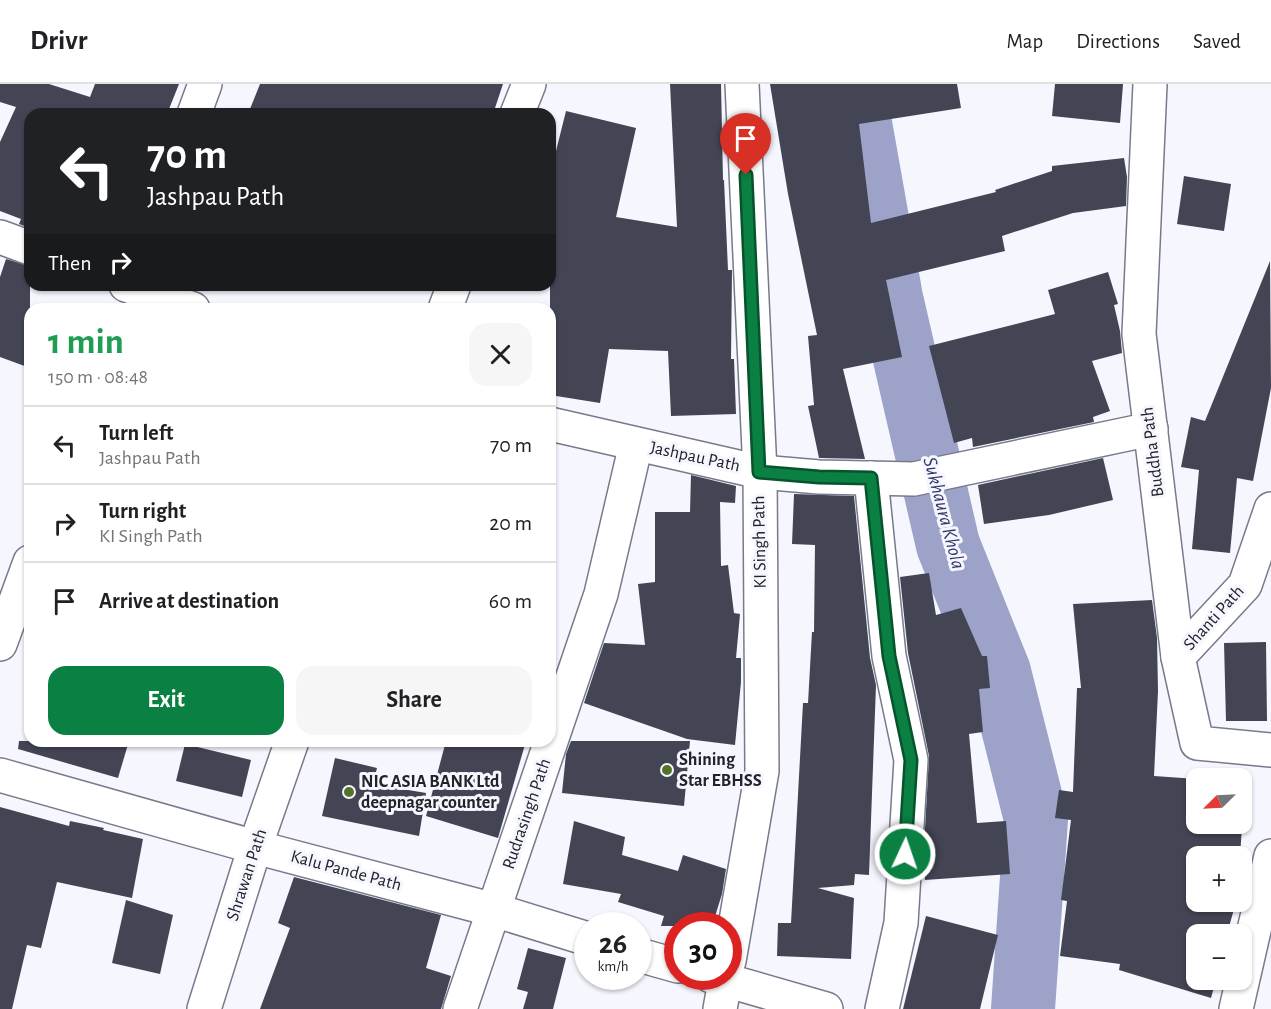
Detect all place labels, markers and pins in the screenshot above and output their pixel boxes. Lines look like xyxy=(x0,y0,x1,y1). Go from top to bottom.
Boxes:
pin xyxy=(720,113,771,175)
place label: Shining Star EBHSS xyxy=(679,751,762,790)
marker: Shining Star EBHSS xyxy=(660,763,674,777)
place label: NIC ASIA BANK Ltd deepnagar counter xyxy=(361,773,500,812)
marker: NIC ASIA BANK Ltd deepnagar counter xyxy=(342,785,356,799)

